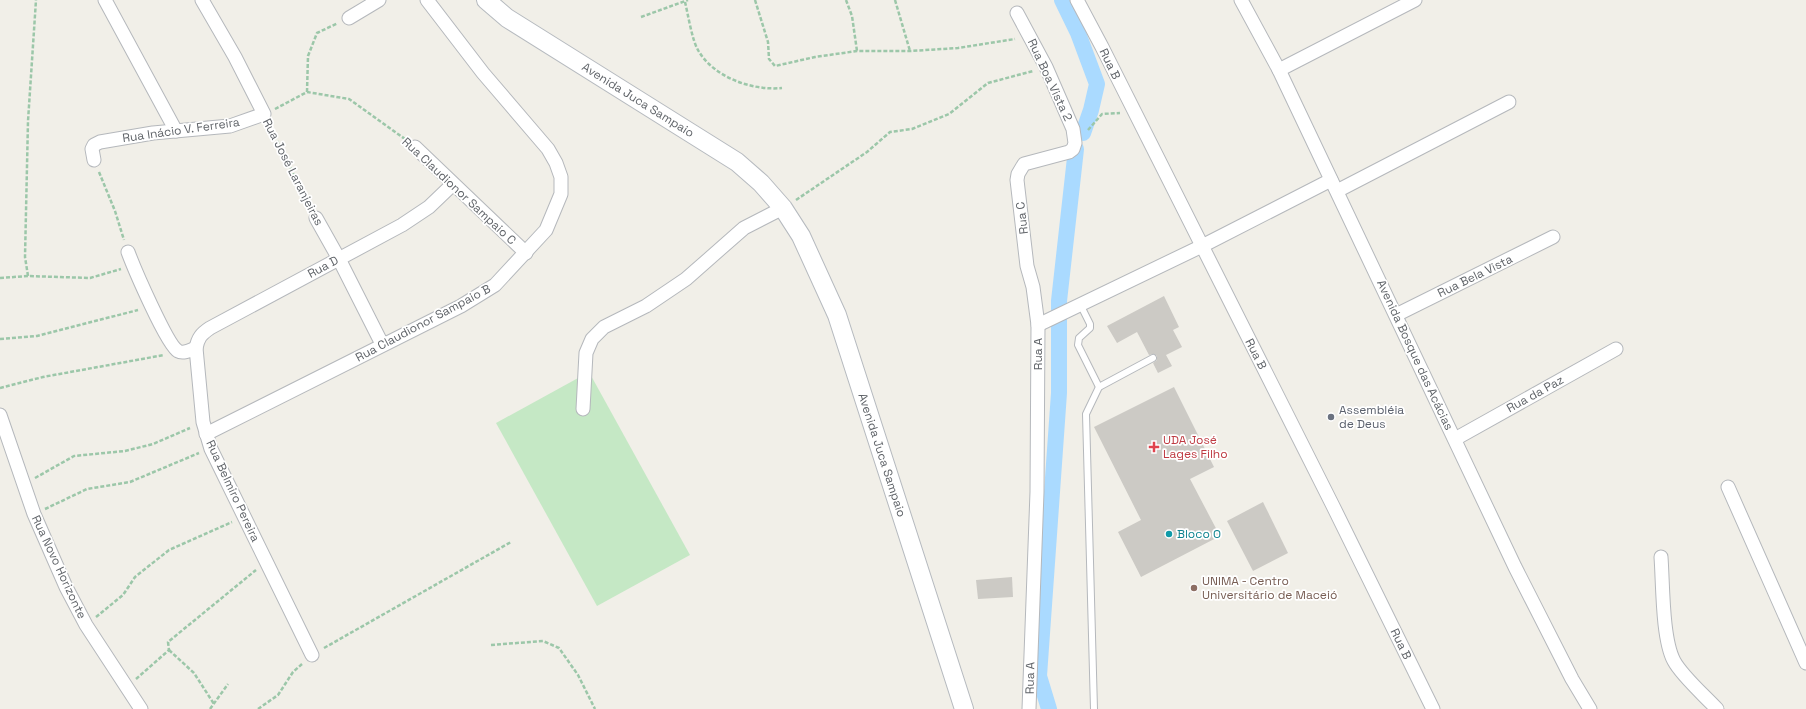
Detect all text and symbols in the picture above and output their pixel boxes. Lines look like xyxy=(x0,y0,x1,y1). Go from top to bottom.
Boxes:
street label: Rua Boa Vista 2 xyxy=(1024,36,1076,124)
street label: Rua B xyxy=(1096,46,1124,82)
street label: Avenida Juca Sampaio xyxy=(579,59,697,141)
street label: Rua Inácio V. Ferreira xyxy=(121,114,241,146)
street label: Rua José Laranjeiras xyxy=(259,116,327,228)
street label: Rua Claudionor Sampaio C xyxy=(399,134,520,248)
street label: Rua C xyxy=(1012,201,1032,235)
street label: Rua Bela Vista xyxy=(1435,251,1515,301)
street label: Rua D xyxy=(305,252,341,282)
street label: Avenida Bosque das Acácias xyxy=(1373,277,1457,433)
street label: Rua Claudionor Sampaio B xyxy=(353,281,493,365)
street label: Rua B xyxy=(1241,336,1271,372)
street label: Rua A xyxy=(1030,337,1046,370)
street label: Rua da Paz xyxy=(1504,372,1566,416)
street label: Avenida Juca Sampaio xyxy=(854,391,910,519)
place label: Assembléia de Deus xyxy=(1339,402,1404,432)
marker: Assembléia de Deus xyxy=(1326,412,1336,422)
place label: UDA José Lages Filho xyxy=(1163,432,1228,462)
street label: Rua Belmiro Pereira xyxy=(202,437,264,545)
marker: UDA José Lages Filho xyxy=(1148,441,1160,453)
street label: Rua Novo Horizonte xyxy=(28,513,90,621)
place label: Bloco O xyxy=(1177,526,1221,542)
marker: Bloco O xyxy=(1164,529,1174,539)
place label: UNIMA - Centro Universitário de Maceió xyxy=(1202,573,1337,603)
marker: UNIMA - Centro Universitário de Maceió xyxy=(1189,583,1199,593)
street label: Rua B xyxy=(1387,626,1415,662)
street label: Rua A xyxy=(1022,661,1038,694)

